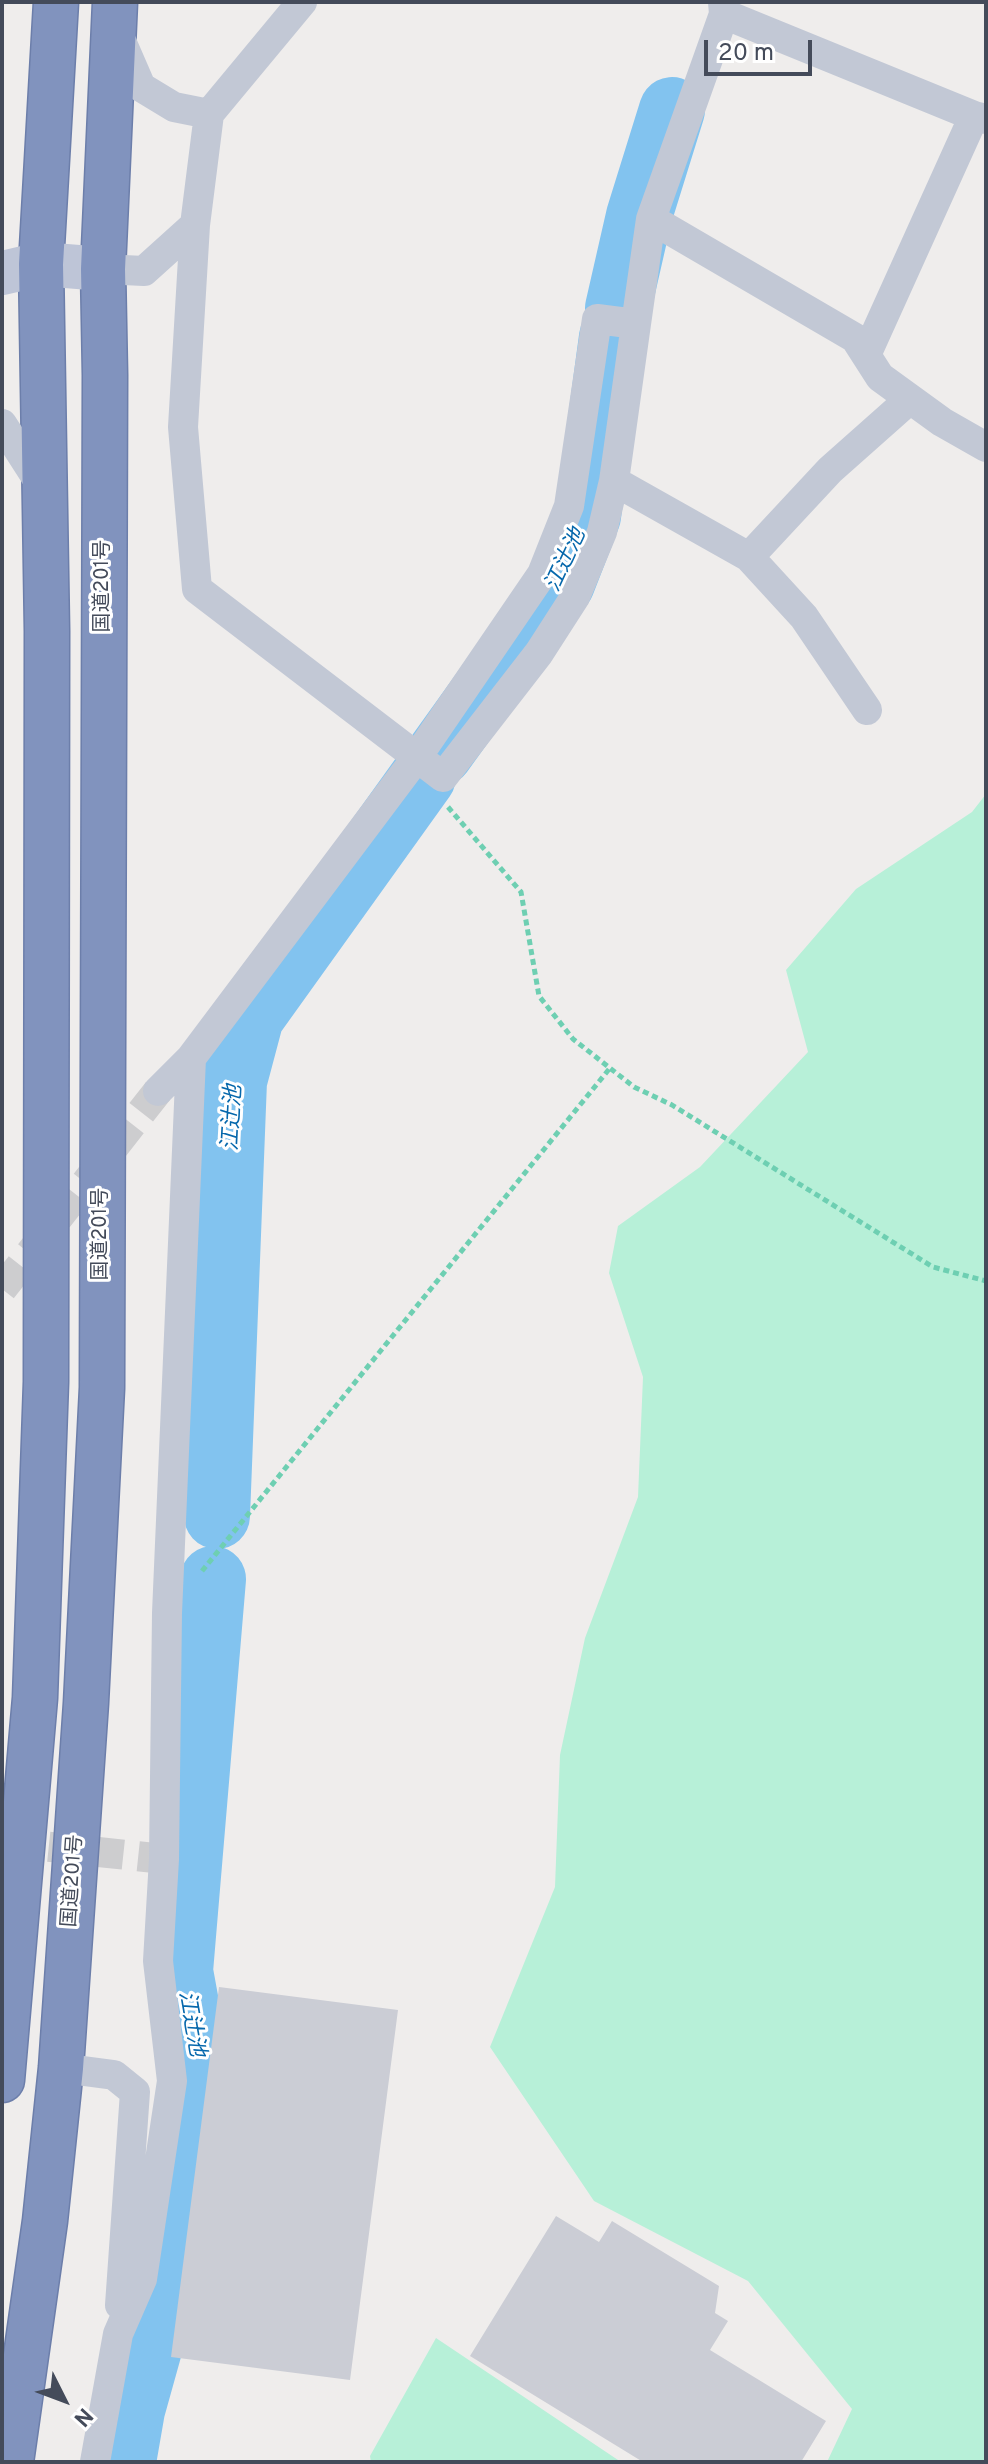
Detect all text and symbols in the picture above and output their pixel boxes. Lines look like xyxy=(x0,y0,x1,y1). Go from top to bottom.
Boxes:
scale bar xyxy=(708,24,816,74)
text: 20 m xyxy=(718,39,774,69)
water label: 江辻池 xyxy=(541,526,593,596)
street label: 国道201号 xyxy=(92,540,116,632)
water label: 江辻池 xyxy=(219,1084,249,1152)
street label: 国道201号 xyxy=(90,1188,114,1280)
street label: 国道201号 xyxy=(59,1834,89,1928)
water label: 江辻池 xyxy=(171,1989,209,2059)
north arrow xyxy=(24,2360,104,2440)
text: N xyxy=(67,2401,98,2431)

